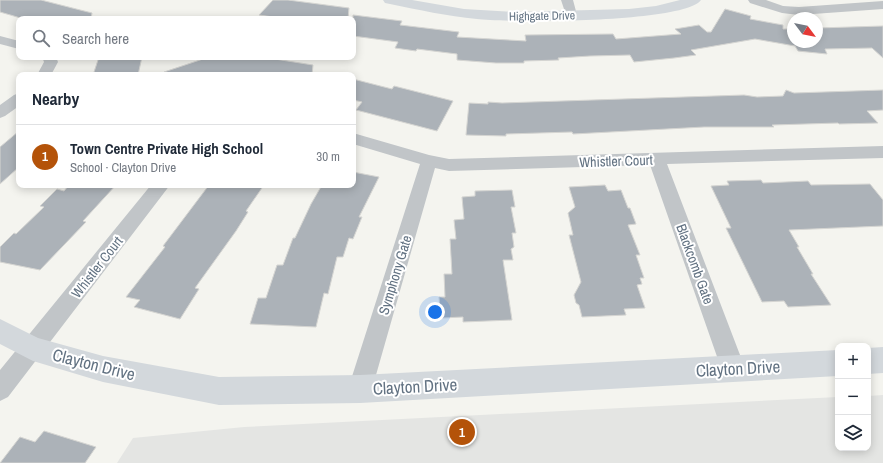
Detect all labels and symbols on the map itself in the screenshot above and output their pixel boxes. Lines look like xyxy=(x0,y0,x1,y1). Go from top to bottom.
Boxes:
street label: Highgate Drive xyxy=(509,7,575,25)
north arrow xyxy=(787,12,823,48)
street label: Whistler Court xyxy=(579,151,653,171)
street label: Blackcomb Gate xyxy=(672,221,718,307)
street label: Whistler Court xyxy=(67,233,127,301)
street label: Symphony Gate xyxy=(374,233,416,317)
your location xyxy=(425,302,445,322)
street label: Clayton Drive xyxy=(50,343,138,385)
street label: Clayton Drive xyxy=(695,354,781,382)
street label: Clayton Drive xyxy=(372,372,458,400)
pin: 1 xyxy=(449,417,475,447)

